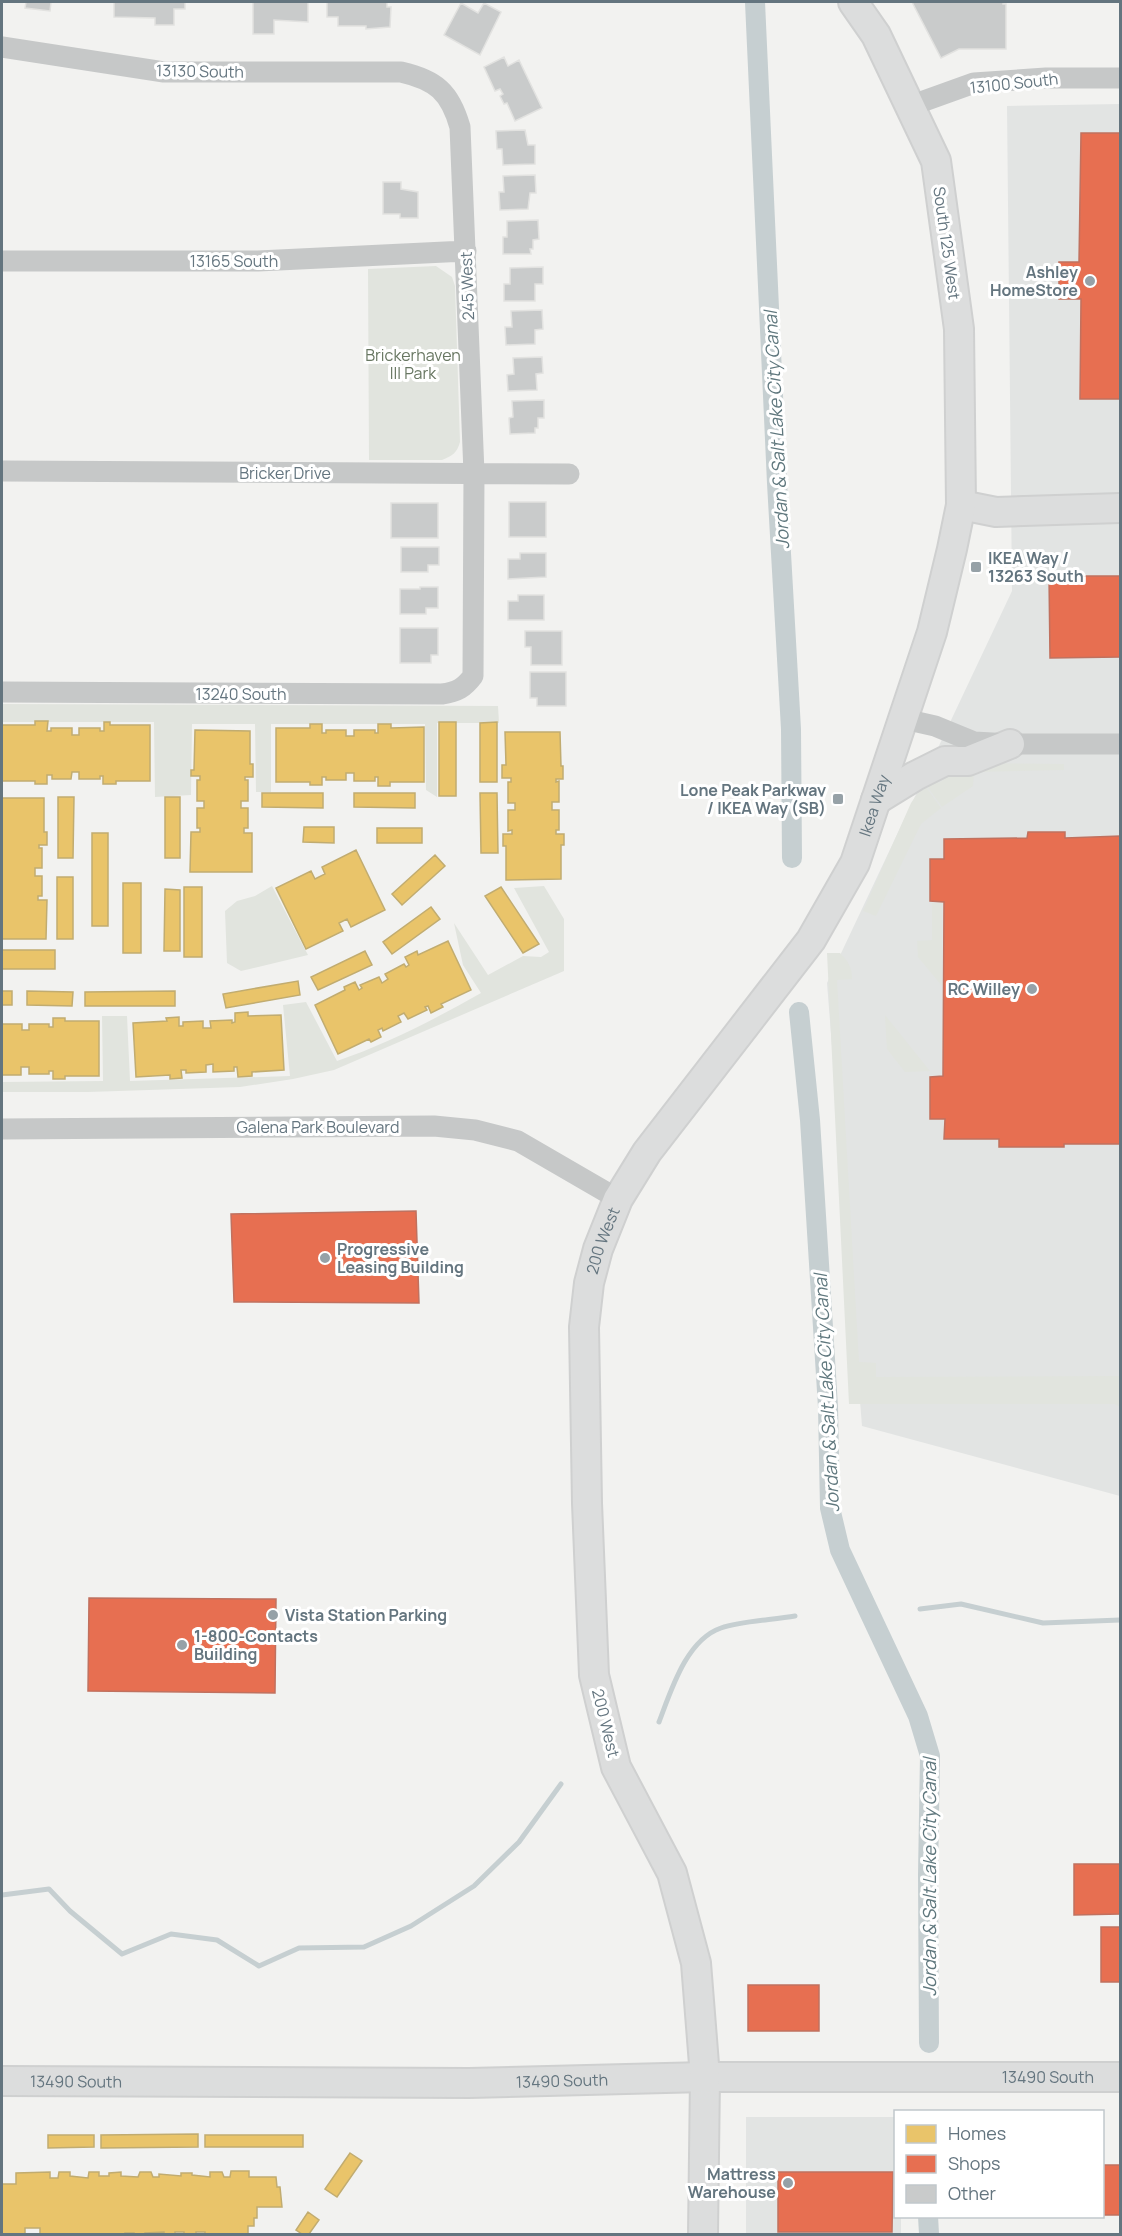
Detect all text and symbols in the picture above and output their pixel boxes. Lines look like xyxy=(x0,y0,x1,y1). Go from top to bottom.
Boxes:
street label: 13130 South xyxy=(156,59,244,83)
street label: 13100 South xyxy=(969,67,1059,99)
street label: South 125 West xyxy=(928,185,966,301)
street label: 13165 South xyxy=(190,250,278,272)
street label: 245 West xyxy=(455,251,479,321)
place label: Ashley HomeStore xyxy=(990,261,1078,301)
marker: Ashley HomeStore xyxy=(1083,274,1097,288)
water label: Jordan & Salt Lake City Canal xyxy=(758,307,794,550)
park label: Brickerhaven III Park xyxy=(365,344,461,384)
street label: Bricker Drive xyxy=(239,462,331,484)
place label: IKEA Way / 13263 South xyxy=(988,547,1084,587)
marker: IKEA Way / 13263 South xyxy=(969,560,983,574)
street label: 13240 South xyxy=(195,683,287,705)
street label: Ikea Way xyxy=(854,771,895,839)
place label: Lone Peak Parkway / IKEA Way (SB) xyxy=(680,779,826,819)
marker: Lone Peak Parkway / IKEA Way (SB) xyxy=(831,792,845,806)
place label: RC Willey xyxy=(948,978,1020,1000)
marker: RC Willey xyxy=(1025,982,1039,996)
street label: Galena Park Boulevard xyxy=(237,1116,399,1138)
street label: 200 West xyxy=(581,1204,625,1277)
place label: Progressive Leasing Building xyxy=(337,1238,464,1278)
marker: Progressive Leasing Building xyxy=(318,1251,332,1265)
water label: Jordan & Salt Lake City Canal xyxy=(808,1270,844,1513)
place label: Vista Station Parking xyxy=(285,1604,447,1626)
marker: Vista Station Parking xyxy=(266,1608,280,1622)
place label: 1-800-Contacts Building xyxy=(194,1625,318,1665)
marker: 1-800-Contacts Building xyxy=(175,1638,189,1652)
street label: 200 West xyxy=(587,1686,625,1760)
water label: Jordan & Salt Lake City Canal xyxy=(917,1755,941,1996)
street label: 13490 South xyxy=(1002,2066,1094,2088)
street label: 13490 South xyxy=(516,2068,608,2093)
street label: 13490 South xyxy=(30,2070,122,2093)
legend xyxy=(894,2110,1104,2218)
text: Homes xyxy=(948,2121,1006,2145)
text: Shops xyxy=(948,2151,1000,2175)
place label: Mattress Warehouse xyxy=(688,2163,776,2203)
marker: Mattress Warehouse xyxy=(781,2176,795,2190)
text: Other xyxy=(948,2181,996,2205)

